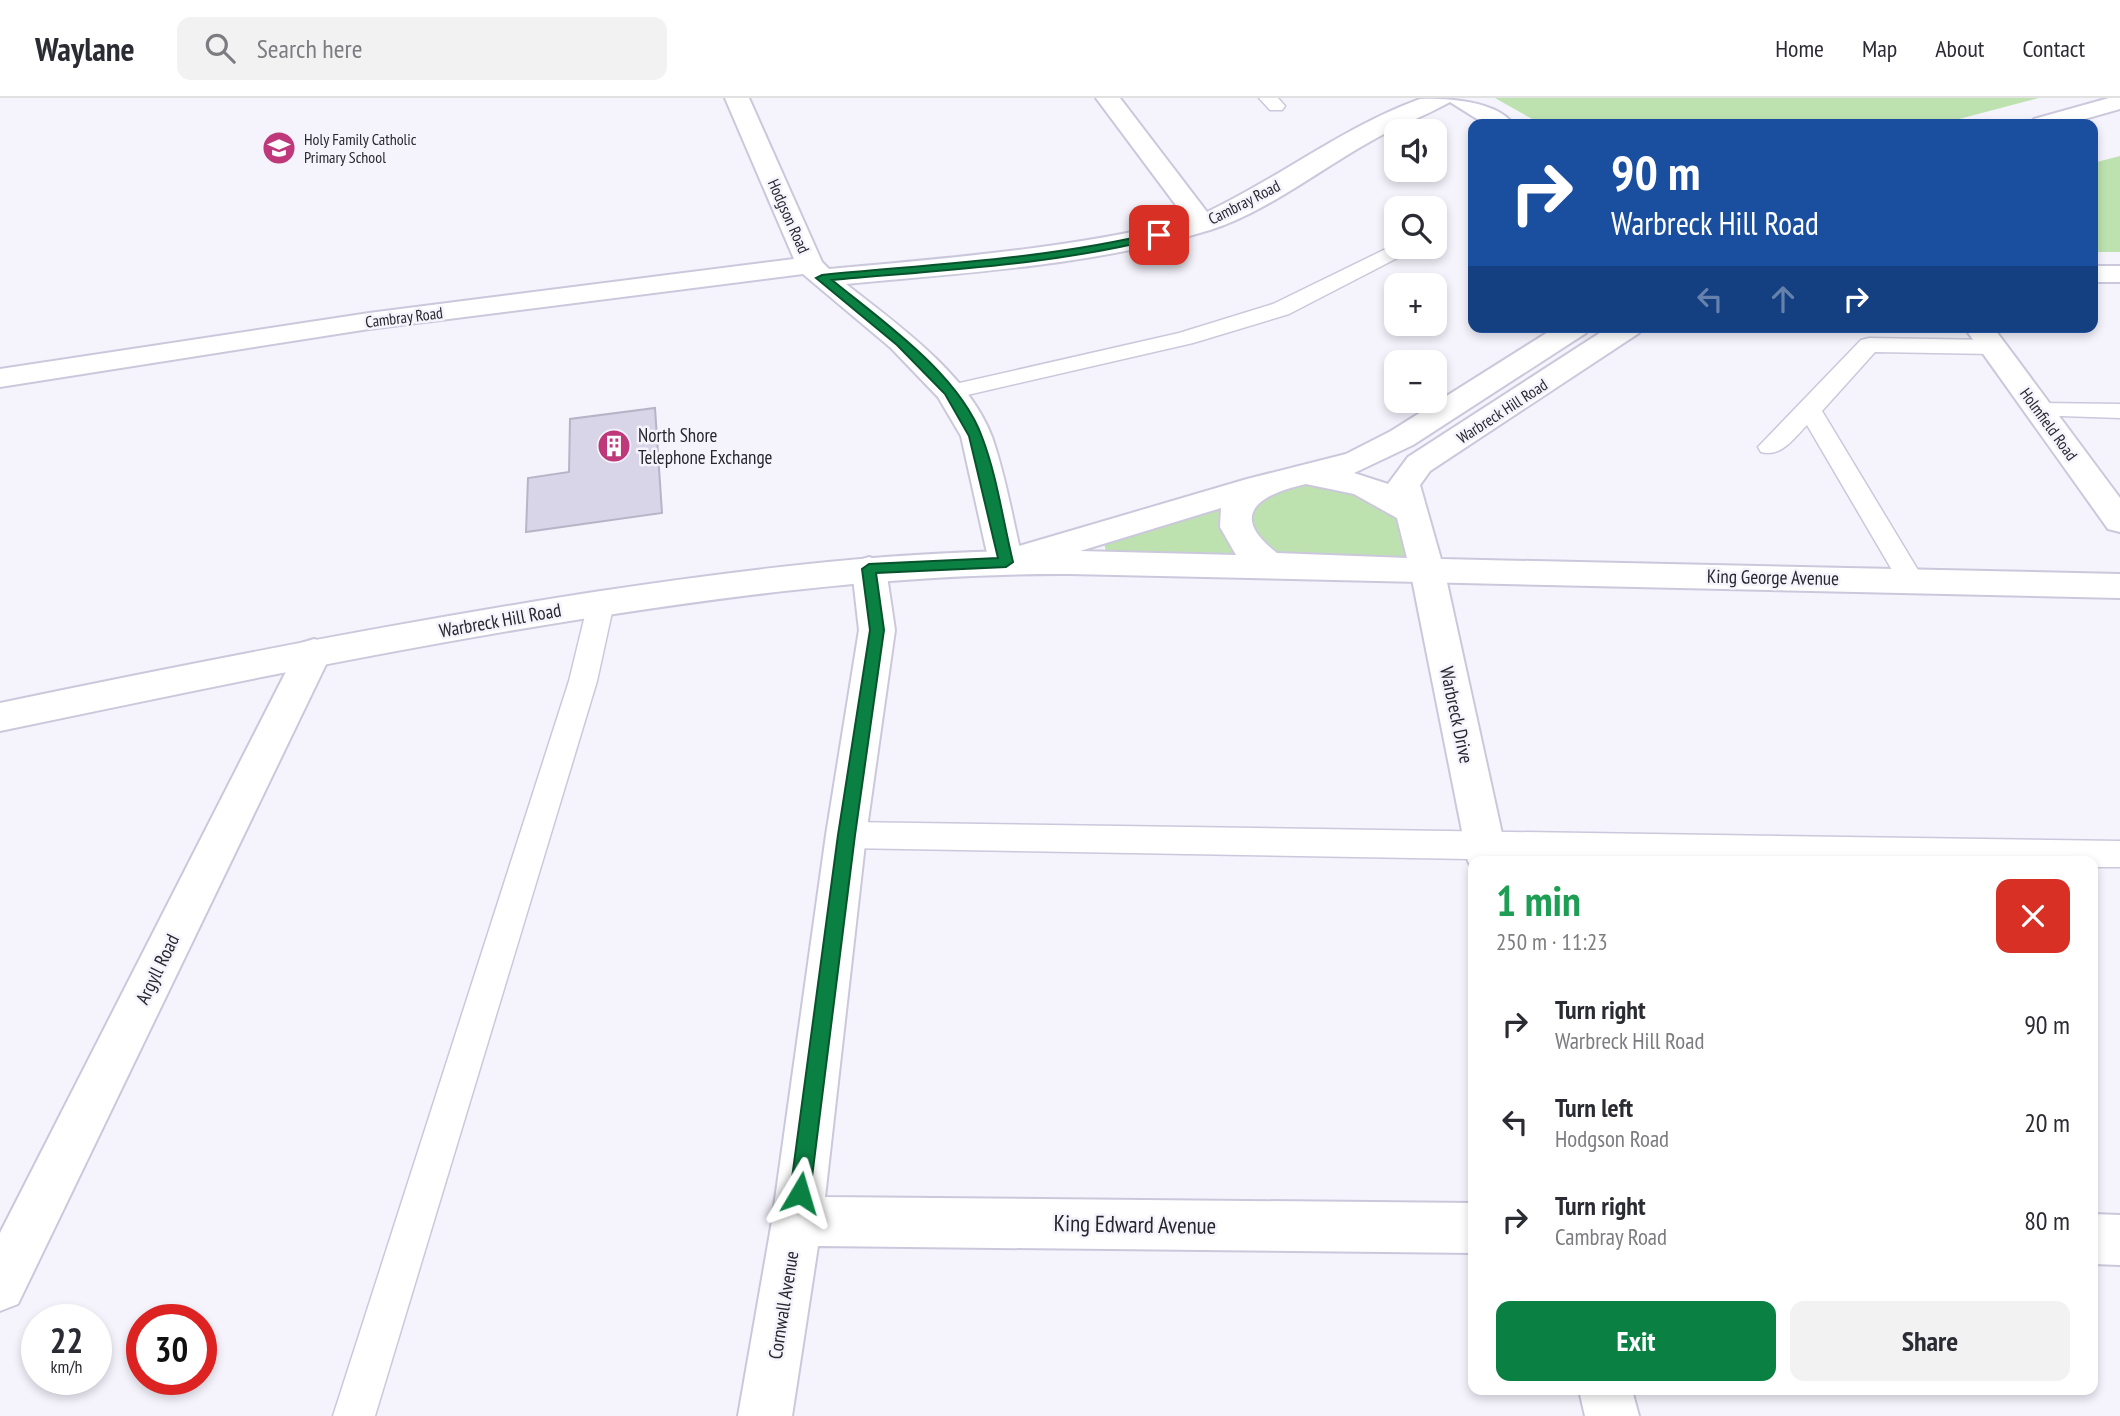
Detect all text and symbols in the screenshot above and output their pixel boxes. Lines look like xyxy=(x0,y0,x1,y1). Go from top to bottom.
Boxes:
search box xyxy=(177,17,667,80)
text: Waylane xyxy=(35,27,135,70)
icon: search xyxy=(201,29,239,67)
text: Search here xyxy=(257,32,362,65)
text: Home xyxy=(1775,33,1824,64)
text: Map xyxy=(1862,33,1897,64)
text: About xyxy=(1935,33,1984,64)
text: Contact xyxy=(2022,33,2085,64)
map controls xyxy=(1384,119,1447,413)
button: sound xyxy=(1384,119,1447,182)
school or university icon: Holy Family Catholic Primary School xyxy=(260,129,298,167)
place label: Holy Family Catholic Primary School xyxy=(304,129,417,167)
text: 90 m xyxy=(1611,140,1700,204)
icon: right xyxy=(1496,147,1587,238)
street label: Cambray Road xyxy=(1205,175,1283,229)
street label: Hodgson Road xyxy=(764,176,814,256)
button: search xyxy=(1384,196,1447,259)
text: Warbreck Hill Road xyxy=(1611,202,1819,244)
pin xyxy=(1129,205,1189,265)
icon: arrive xyxy=(1140,216,1178,254)
button: + xyxy=(1384,273,1447,336)
icon: left xyxy=(1691,280,1729,318)
icon: ahead xyxy=(1764,280,1802,318)
icon: right xyxy=(1837,280,1875,318)
street label: Cambray Road xyxy=(364,302,444,332)
button: − xyxy=(1384,350,1447,413)
street label: Warbreck Hill Road xyxy=(1453,374,1551,448)
street label: Holmfield Road xyxy=(2016,384,2082,464)
place label: North Shore Telephone Exchange xyxy=(638,423,773,469)
building icon: North Shore Telephone Exchange xyxy=(595,427,633,465)
street label: King George Avenue xyxy=(1707,564,1839,590)
street label: Warbreck Hill Road xyxy=(437,597,563,643)
street label: Warbreck Drive xyxy=(1435,664,1479,766)
text: 1 min xyxy=(1496,873,1581,928)
button: close xyxy=(1996,879,2070,953)
text: 250 m · 11:23 xyxy=(1496,927,1608,956)
street label: Argyll Road xyxy=(130,930,184,1008)
text: Turn right xyxy=(1555,993,1646,1026)
icon: right xyxy=(1496,1005,1534,1043)
text: 90 m xyxy=(2024,1008,2070,1041)
text: Warbreck Hill Road xyxy=(1555,1026,1704,1055)
text: Turn left xyxy=(1555,1091,1633,1124)
icon: left xyxy=(1496,1103,1534,1141)
text: 20 m xyxy=(2024,1106,2070,1139)
text: Hodgson Road xyxy=(1555,1124,1669,1153)
position arrow xyxy=(763,1156,837,1230)
text: Turn right xyxy=(1555,1189,1646,1222)
icon: right xyxy=(1496,1201,1534,1239)
text: 80 m xyxy=(2024,1204,2070,1237)
street label: King Edward Avenue xyxy=(1053,1208,1217,1240)
text: Cambray Road xyxy=(1555,1222,1667,1251)
street label: Cornwall Avenue xyxy=(763,1249,803,1361)
button: Exit xyxy=(1496,1301,1776,1381)
button: Share xyxy=(1790,1301,2070,1381)
speed limit sign: 30 xyxy=(126,1304,217,1395)
text: 22 xyxy=(50,1317,83,1363)
text: km/h xyxy=(51,1355,82,1378)

